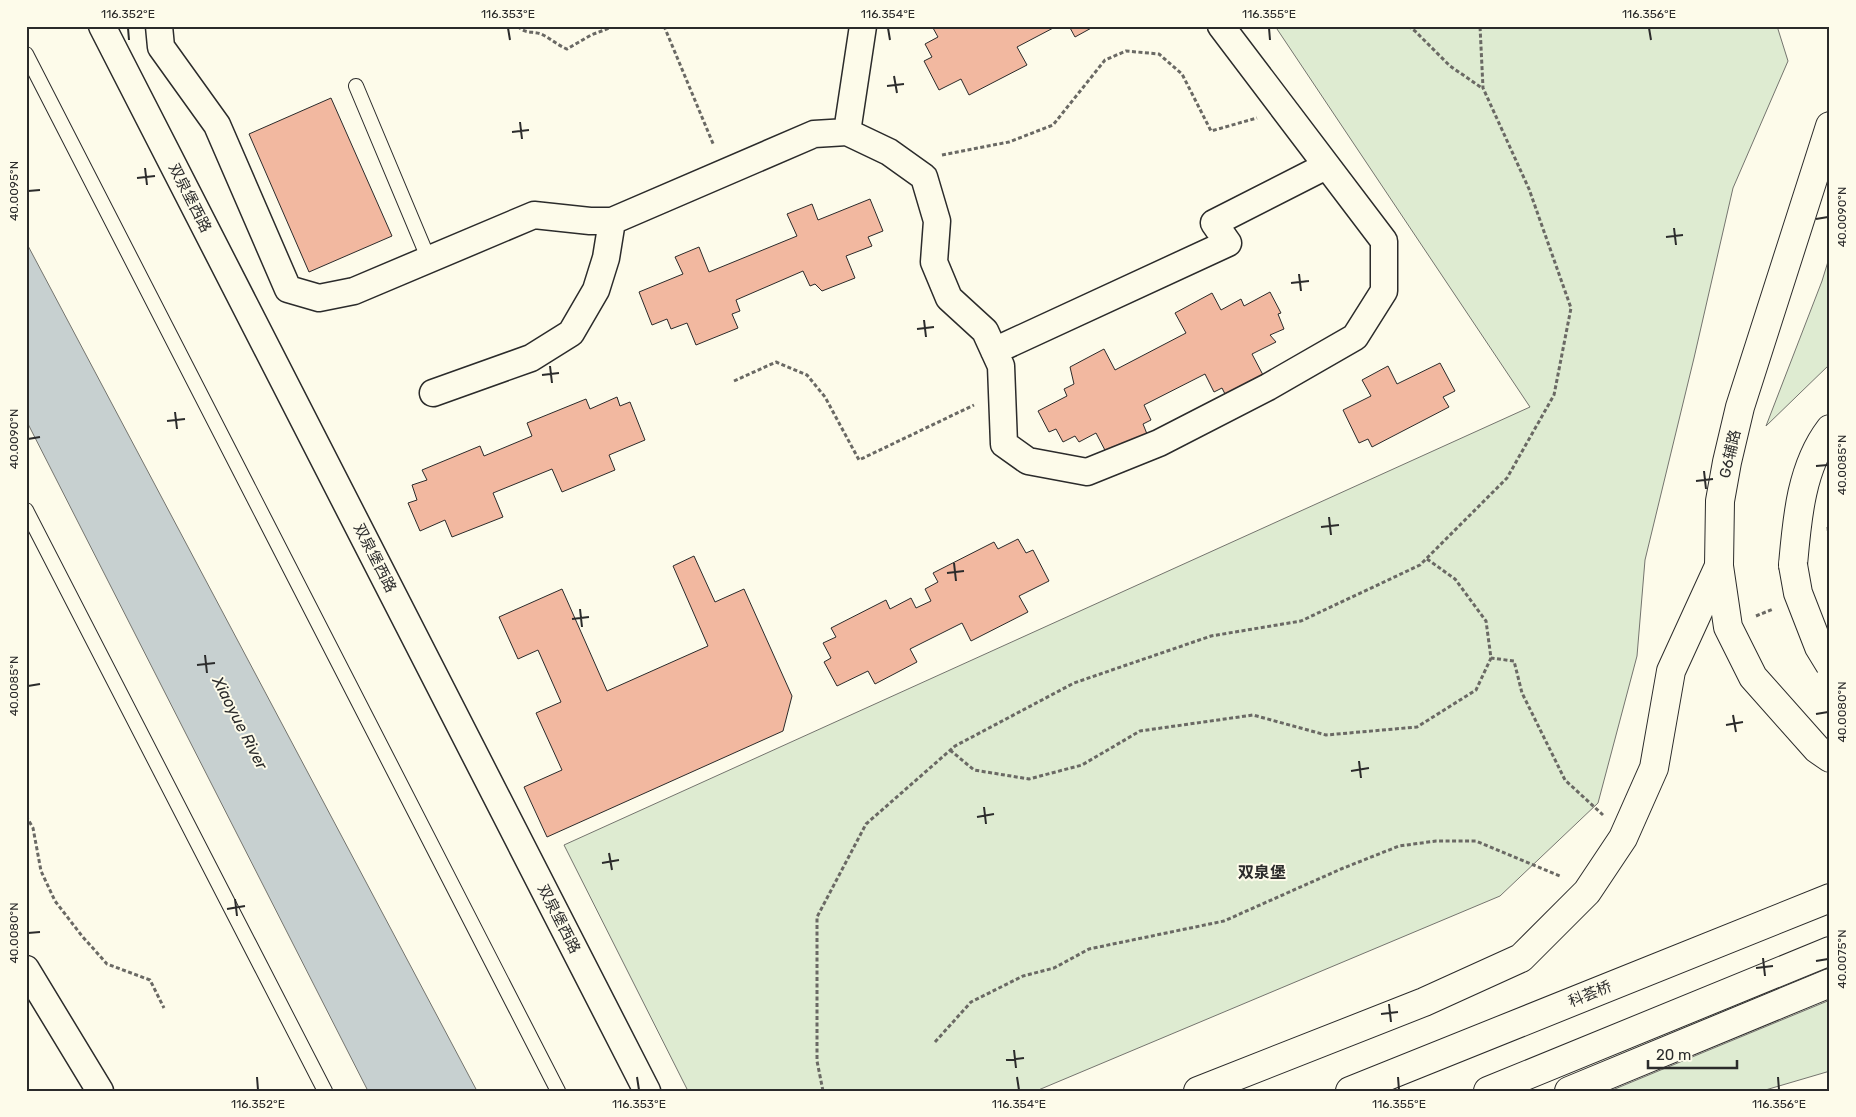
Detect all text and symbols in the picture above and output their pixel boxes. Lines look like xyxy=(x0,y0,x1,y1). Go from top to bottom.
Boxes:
text: 116.352°E xyxy=(101,7,155,21)
text: 116.353°E xyxy=(481,7,535,21)
text: 116.354°E xyxy=(861,7,915,21)
text: 116.355°E xyxy=(1242,7,1296,21)
text: 116.356°E xyxy=(1622,7,1676,21)
street label: 双泉堡西路 xyxy=(165,160,215,236)
text: 40.0095°N xyxy=(7,161,21,221)
text: 40.0090°N xyxy=(1835,187,1849,247)
text: 40.0090°N xyxy=(7,409,21,469)
street label: G6辅路 xyxy=(1716,428,1744,480)
text: 40.0085°N xyxy=(1835,435,1849,495)
street label: 双泉堡西路 xyxy=(350,520,400,596)
text: 40.0085°N xyxy=(7,656,21,716)
water label: Xiaoyue River xyxy=(208,673,272,773)
text: 40.0080°N xyxy=(1835,681,1849,743)
district label: 双泉堡 xyxy=(1238,863,1286,882)
street label: 双泉堡西路 xyxy=(534,881,584,957)
text: 40.0080°N xyxy=(7,902,21,964)
text: 40.0075°N xyxy=(1835,929,1849,989)
street label: 科荟桥 xyxy=(1566,977,1614,1011)
scale bar xyxy=(1648,1037,1737,1069)
text: 20 m xyxy=(1656,1046,1691,1064)
text: 116.352°E xyxy=(231,1097,285,1111)
text: 116.353°E xyxy=(612,1097,666,1111)
text: 116.354°E xyxy=(992,1097,1046,1111)
text: 116.355°E xyxy=(1372,1097,1426,1111)
text: 116.356°E xyxy=(1752,1097,1806,1111)

